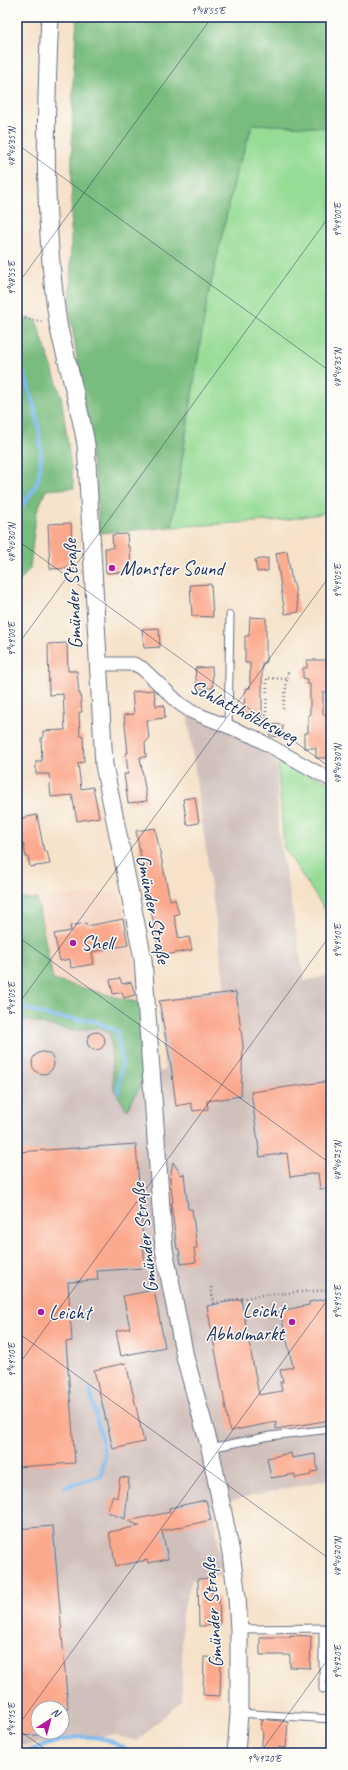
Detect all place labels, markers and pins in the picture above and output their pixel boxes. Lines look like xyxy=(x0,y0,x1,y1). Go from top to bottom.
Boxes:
place label: Monster Sound xyxy=(120,556,227,581)
marker: Monster Sound xyxy=(107,563,117,573)
place label: Shell xyxy=(81,931,117,956)
marker: Shell xyxy=(68,938,78,948)
place label: Leicht Abholmarkt xyxy=(205,1298,287,1346)
place label: Leicht xyxy=(49,1300,94,1325)
marker: Leicht xyxy=(36,1307,46,1317)
marker: Leicht Abholmarkt xyxy=(287,1317,297,1327)

